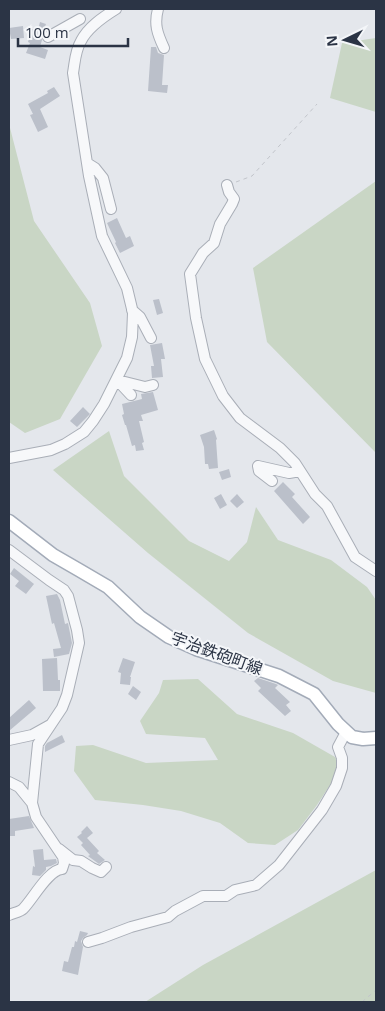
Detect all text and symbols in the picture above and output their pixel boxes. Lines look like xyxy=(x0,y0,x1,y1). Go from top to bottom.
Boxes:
scale bar xyxy=(18,15,128,47)
north arrow xyxy=(320,15,370,65)
text: 100 m xyxy=(25,22,69,42)
text: N xyxy=(322,35,342,48)
street label: 宇治鉄砲町線 xyxy=(168,626,266,680)

